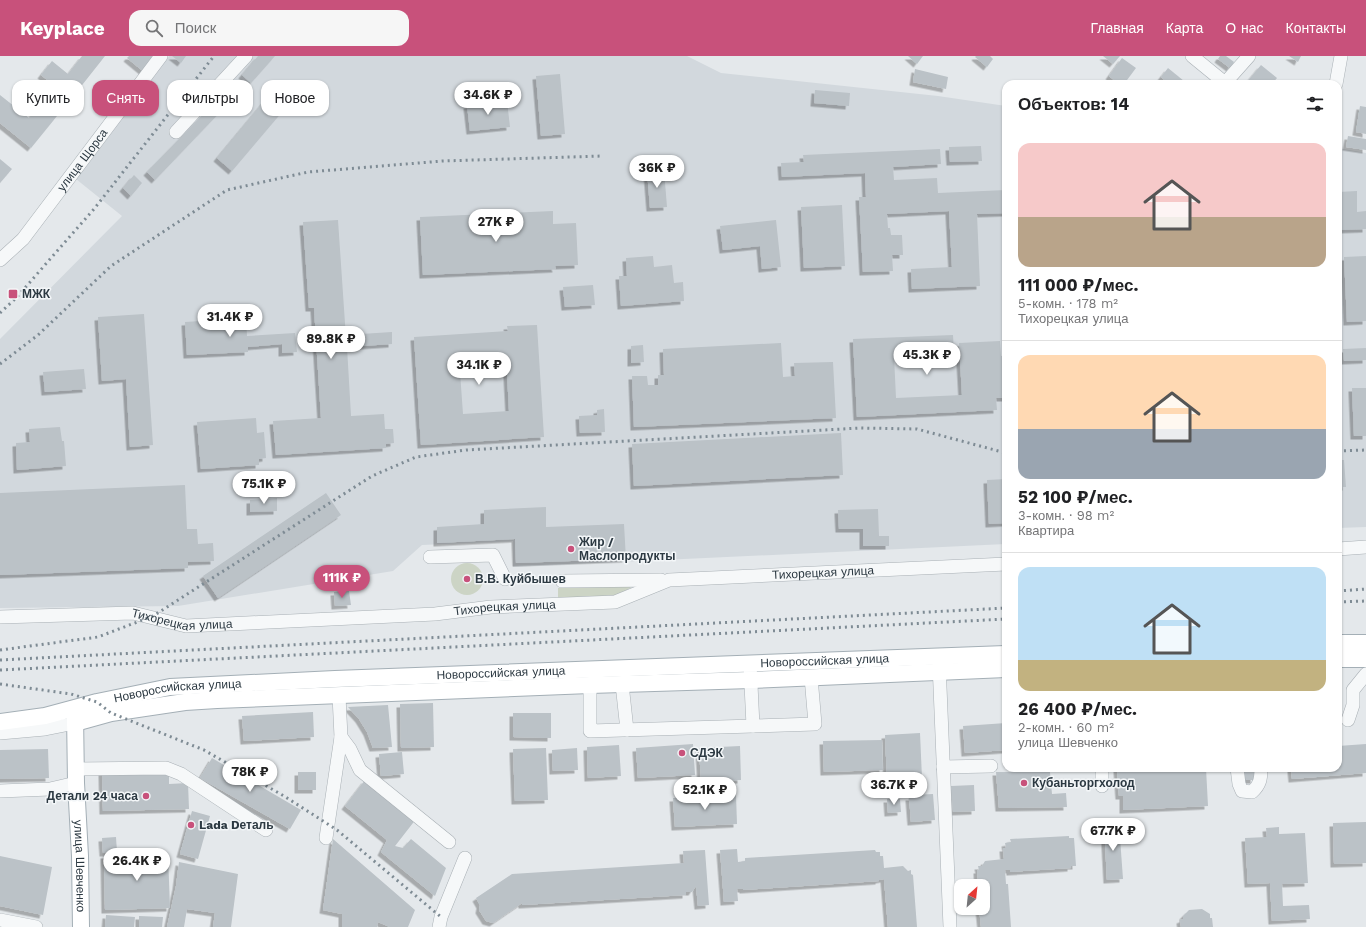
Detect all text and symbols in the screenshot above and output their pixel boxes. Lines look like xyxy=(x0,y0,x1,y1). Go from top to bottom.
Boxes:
search box xyxy=(129,10,409,46)
text: Keyplace xyxy=(20,17,105,40)
icon: search xyxy=(143,17,165,39)
text: Поиск xyxy=(175,19,216,37)
text: Главная xyxy=(1091,20,1144,36)
text: Карта xyxy=(1166,20,1203,36)
text: О нас xyxy=(1225,20,1264,36)
text: Контакты xyxy=(1286,20,1346,36)
chip: Купить xyxy=(12,80,84,116)
chip: Снять xyxy=(92,80,159,116)
chip: Фильтры xyxy=(167,80,253,116)
chip: Новое xyxy=(261,80,329,116)
pin: 34.6K ₽ xyxy=(451,82,525,116)
text: 34.6K ₽ xyxy=(463,87,513,102)
icon: filters xyxy=(1304,93,1326,115)
text: Объектов: 14 xyxy=(1018,94,1129,114)
street label: улица Щорса xyxy=(55,126,111,194)
pin: 36K ₽ xyxy=(629,155,685,189)
text: 36K ₽ xyxy=(638,160,676,175)
icon: home xyxy=(1136,169,1208,241)
pin: 27K ₽ xyxy=(468,209,524,243)
text: 27K ₽ xyxy=(477,214,515,229)
text: 111 000 ₽/мес. xyxy=(1018,275,1138,295)
place label: МЖК xyxy=(22,287,51,301)
marker: МЖК xyxy=(7,288,19,300)
text: 5-комн. · 178 m² xyxy=(1018,296,1118,311)
pin: 31.4K ₽ xyxy=(193,304,267,338)
text: 31.4K ₽ xyxy=(206,309,254,324)
text: Тихорецкая улица xyxy=(1018,311,1129,326)
pin: 89.8K ₽ xyxy=(294,326,368,360)
text: 89.8K ₽ xyxy=(306,331,356,346)
pin: 45.3K ₽ xyxy=(890,342,964,376)
text: 45.3K ₽ xyxy=(902,347,952,362)
pin: 34.1K ₽ xyxy=(442,352,516,386)
text: 34.1K ₽ xyxy=(456,357,502,372)
icon: home xyxy=(1136,381,1208,453)
pin: 75.1K ₽ xyxy=(227,471,301,505)
text: 75.1K ₽ xyxy=(242,476,287,491)
text: 52 100 ₽/мес. xyxy=(1018,487,1133,507)
text: 3-комн. · 98 m² xyxy=(1018,508,1114,523)
text: Квартира xyxy=(1018,523,1074,538)
place label: Жир / Маслопродукты xyxy=(578,535,676,563)
marker: Жир / Маслопродукты xyxy=(566,544,576,554)
street label: Тихорецкая улица xyxy=(772,563,875,582)
pin: 111K ₽ xyxy=(309,565,375,599)
text: 111K ₽ xyxy=(323,570,361,585)
place label: В.В. Куйбышев xyxy=(475,572,566,586)
marker: В.В. Куйбышев xyxy=(462,574,472,584)
icon: home xyxy=(1136,593,1208,665)
street label: Тихорецкая улица xyxy=(453,597,556,619)
street label: Тихорецкая улица xyxy=(130,606,233,634)
street label: Новороссийская улица xyxy=(760,651,890,670)
street label: Новороссийская улица xyxy=(436,663,566,682)
street label: Новороссийская улица xyxy=(113,677,242,705)
text: 26 400 ₽/мес. xyxy=(1018,699,1137,719)
text: 2-комн. · 60 m² xyxy=(1018,720,1114,735)
text: улица Шевченко xyxy=(1018,735,1118,750)
place label: СДЭК xyxy=(690,746,724,760)
marker: СДЭК xyxy=(677,748,687,758)
pin: 78K ₽ xyxy=(222,759,278,793)
text: 78K ₽ xyxy=(231,764,269,779)
pin: 36.7K ₽ xyxy=(857,772,931,806)
place label: Кубаньторгхолод xyxy=(1032,776,1135,790)
pin: 52.1K ₽ xyxy=(668,777,742,811)
text: 36.7K ₽ xyxy=(870,777,918,792)
marker: Кубаньторгхолод xyxy=(1019,778,1029,788)
text: 52.1K ₽ xyxy=(683,782,728,797)
place label: Детали 24 часа xyxy=(46,789,138,803)
marker: Детали 24 часа xyxy=(141,791,151,801)
place label: Lada Dеталь xyxy=(199,818,274,832)
pin: 67.7K ₽ xyxy=(1076,818,1150,852)
street label: улица Шевченко xyxy=(71,819,88,912)
marker: Lada Dеталь xyxy=(186,820,196,830)
text: 67.7K ₽ xyxy=(1090,823,1136,838)
pin: 26.4K ₽ xyxy=(100,848,174,882)
text: 26.4K ₽ xyxy=(112,853,162,868)
north arrow xyxy=(954,879,990,915)
map controls xyxy=(954,879,990,915)

